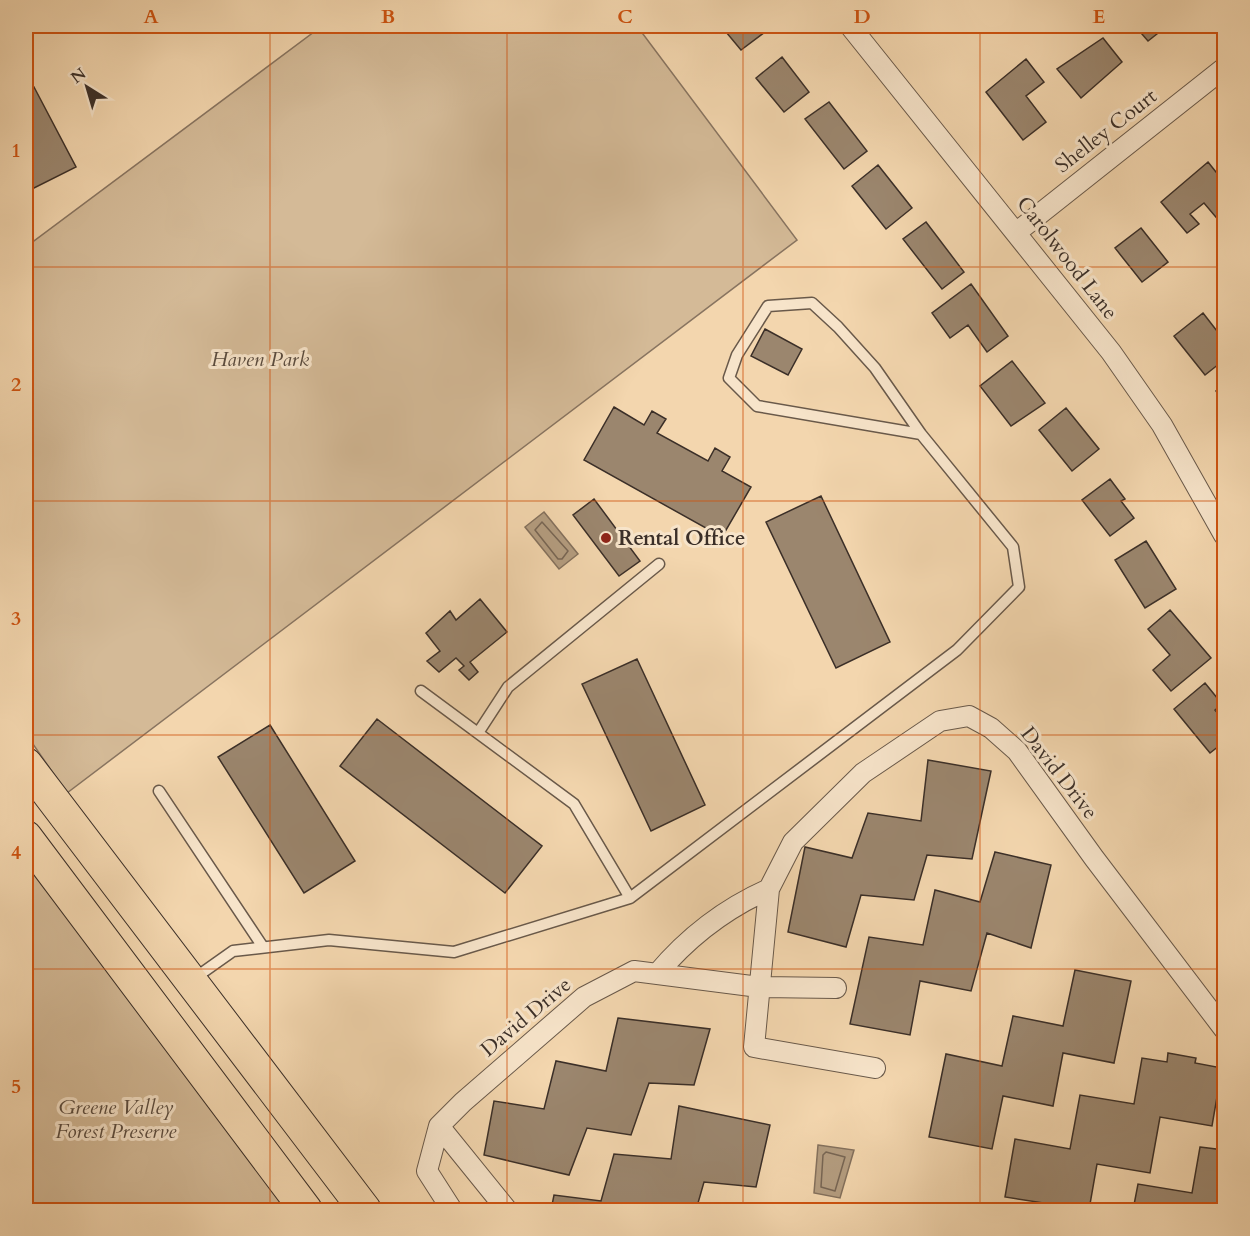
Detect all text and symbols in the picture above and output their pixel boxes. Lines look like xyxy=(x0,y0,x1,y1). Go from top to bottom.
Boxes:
text: A xyxy=(143,3,159,30)
text: B xyxy=(381,3,395,30)
text: C xyxy=(617,3,633,30)
text: D xyxy=(853,3,871,30)
text: E xyxy=(1093,3,1105,30)
north arrow xyxy=(57,57,117,117)
text: N xyxy=(66,63,91,89)
street label: Shelley Court xyxy=(1049,82,1163,180)
text: 1 xyxy=(11,137,21,164)
street label: Carolwood Lane xyxy=(1010,190,1124,326)
park label: Haven Park xyxy=(211,345,310,374)
text: 2 xyxy=(11,371,21,398)
place label: Rental Office xyxy=(618,524,745,553)
marker: Rental Office xyxy=(599,531,613,545)
text: 3 xyxy=(11,605,21,632)
street label: David Drive xyxy=(1014,721,1104,825)
text: 4 xyxy=(11,839,21,866)
street label: David Drive xyxy=(474,970,578,1064)
text: 5 xyxy=(11,1073,21,1100)
park label: Greene Valley Forest Preserve xyxy=(56,1093,177,1146)

